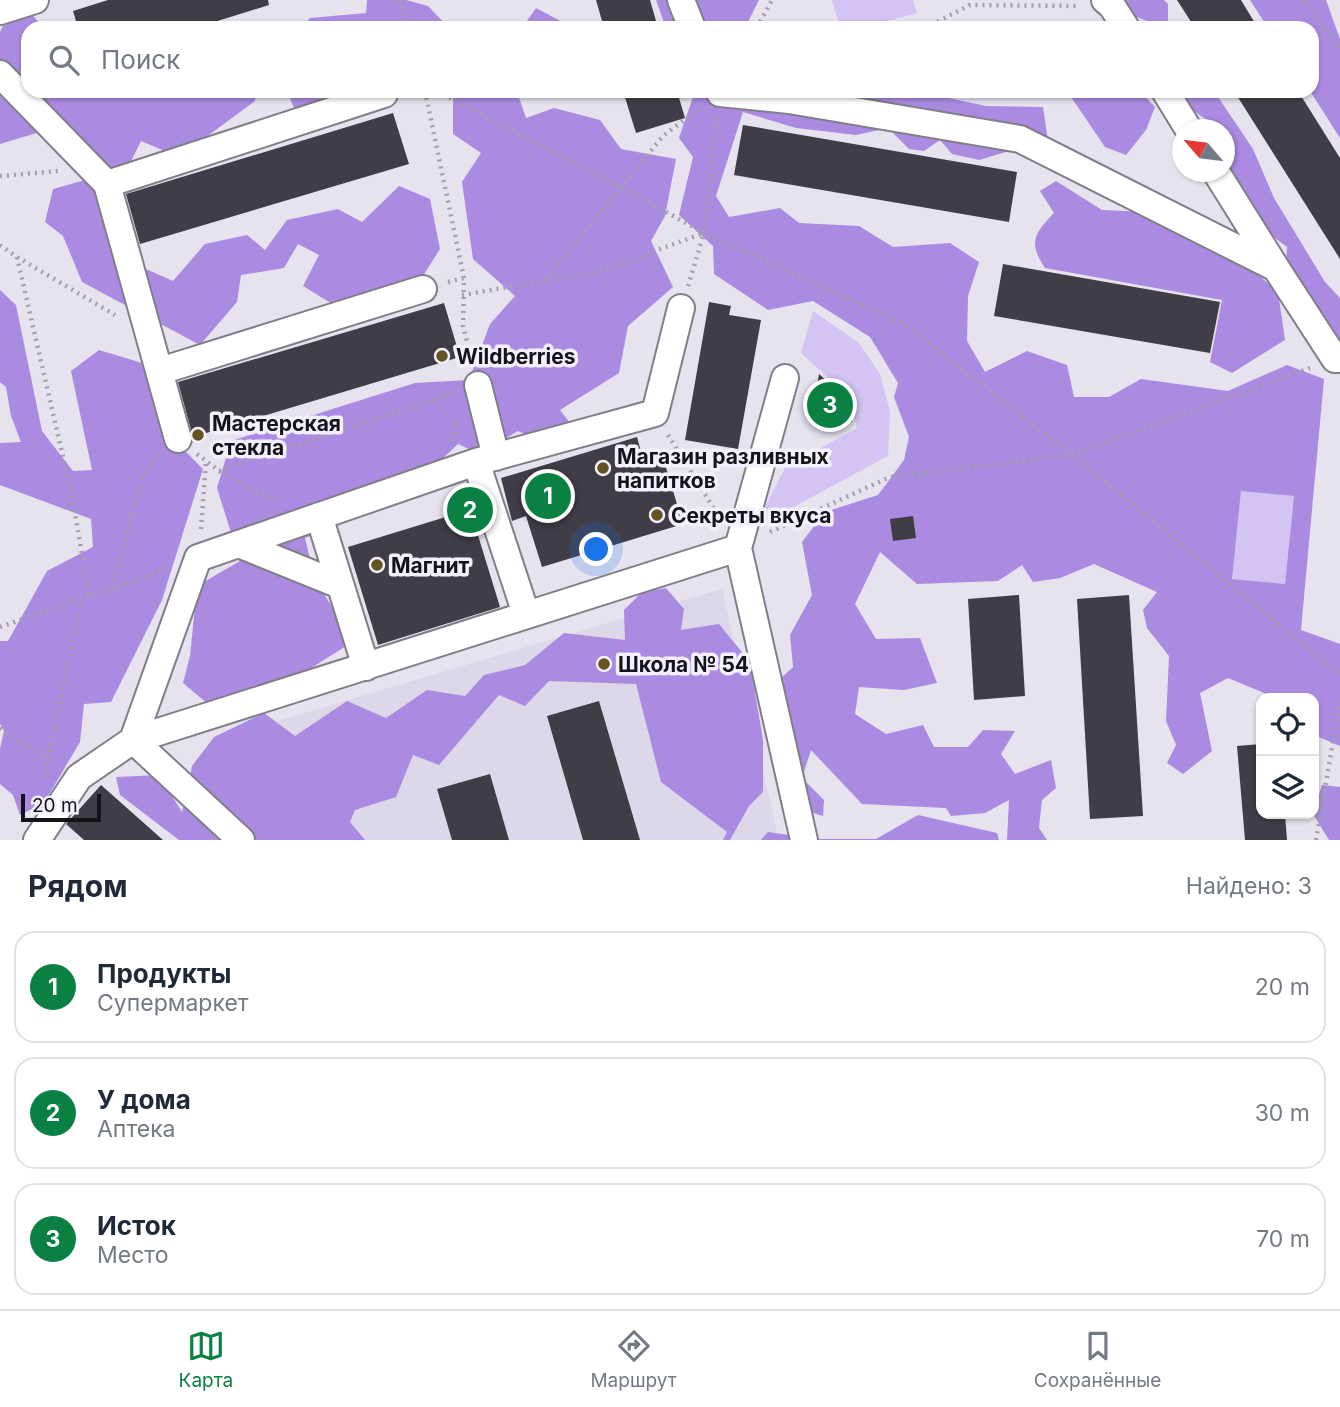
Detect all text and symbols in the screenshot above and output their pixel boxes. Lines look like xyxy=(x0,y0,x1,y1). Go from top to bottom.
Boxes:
search box xyxy=(21,21,1319,98)
icon: search xyxy=(45,41,83,79)
text: Поиск xyxy=(101,44,180,75)
north arrow xyxy=(1172,119,1235,182)
place label: Wildberries xyxy=(456,344,576,369)
marker: Wildberries xyxy=(434,348,450,364)
pin: 3 xyxy=(807,379,853,431)
place label: Мастерская стекла xyxy=(212,411,341,460)
marker: Мастерская стекла xyxy=(190,427,206,443)
place label: Магазин разливных напитков xyxy=(617,444,829,493)
marker: Магазин разливных напитков xyxy=(595,460,611,476)
pin: 1 xyxy=(525,470,571,522)
pin: 2 xyxy=(447,484,493,536)
place label: Секреты вкуса xyxy=(671,503,831,528)
marker: Секреты вкуса xyxy=(649,507,665,523)
your location xyxy=(579,532,613,566)
place label: Магнит xyxy=(391,553,470,578)
marker: Магнит xyxy=(369,557,385,573)
place label: Школа № 54 xyxy=(618,652,749,677)
marker: Школа № 54 xyxy=(596,656,612,672)
map controls xyxy=(1256,693,1319,819)
button: locate xyxy=(1256,693,1319,756)
button: layers xyxy=(1256,756,1319,819)
scale bar xyxy=(21,791,102,823)
text: 20 m xyxy=(32,794,78,817)
text: Рядом xyxy=(28,868,128,904)
text: Найдено: 3 xyxy=(1186,872,1312,900)
text: Продукты xyxy=(97,958,231,989)
text: 1 xyxy=(48,973,58,1001)
text: 20 m xyxy=(1255,973,1310,1001)
text: Супермаркет xyxy=(97,989,249,1017)
text: У дома xyxy=(97,1084,191,1115)
text: 2 xyxy=(46,1099,60,1127)
text: 30 m xyxy=(1255,1099,1310,1127)
text: Аптека xyxy=(97,1115,176,1143)
text: Исток xyxy=(97,1210,176,1241)
text: 3 xyxy=(46,1225,60,1253)
text: 70 m xyxy=(1256,1225,1310,1253)
text: Место xyxy=(97,1241,168,1269)
tab: Карта xyxy=(179,1327,233,1392)
tab: Маршрут xyxy=(590,1327,677,1392)
tab: Сохранённые xyxy=(1034,1327,1161,1392)

